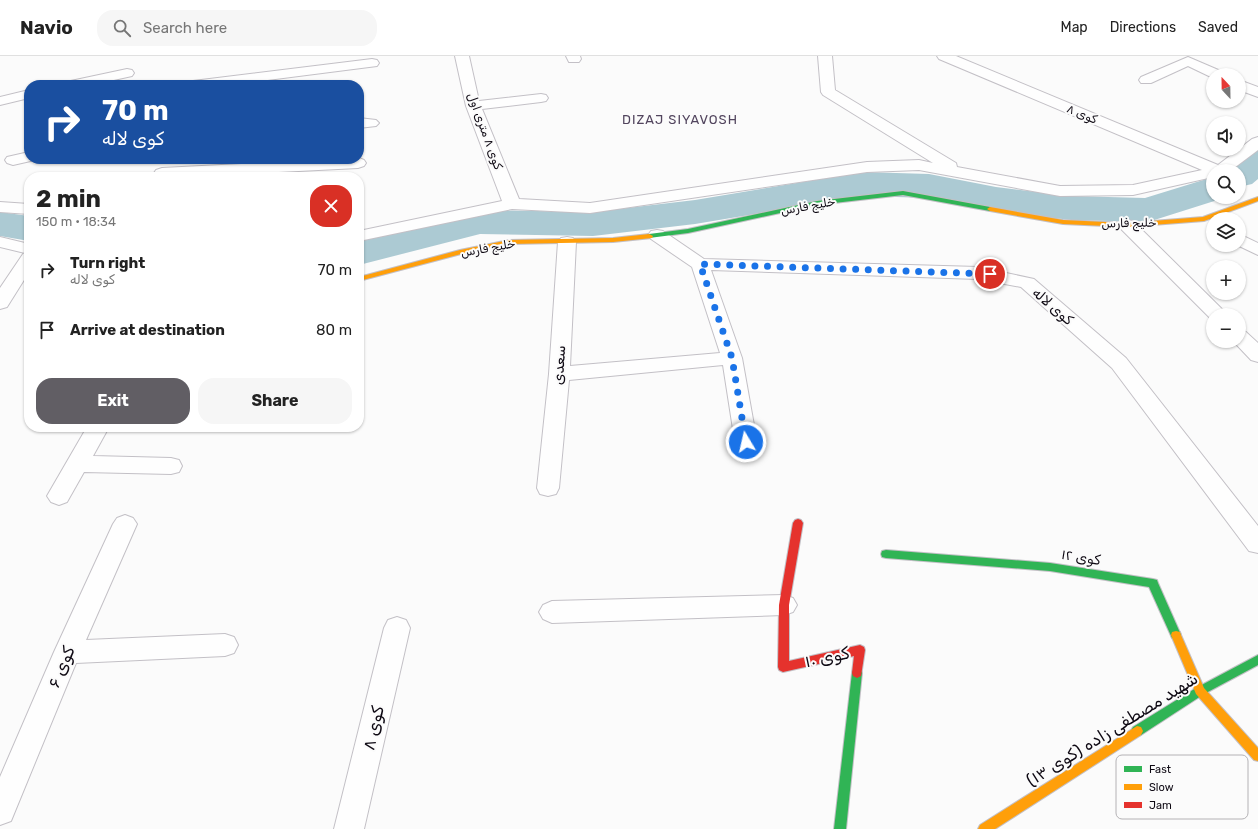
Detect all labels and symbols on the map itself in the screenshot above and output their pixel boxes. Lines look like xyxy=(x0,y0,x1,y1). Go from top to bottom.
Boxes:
north arrow xyxy=(1206,68,1246,108)
street label: کوی ۸ متری اول xyxy=(464,91,506,172)
street label: کوی ۸ xyxy=(1064,101,1100,128)
district label: DIZAJ SIYAVOSH xyxy=(622,112,738,127)
street label: خلیج فارس xyxy=(780,194,837,220)
street label: خلیج فارس xyxy=(1101,216,1157,232)
street label: خلیج فارس xyxy=(460,236,517,262)
pin xyxy=(973,257,1007,291)
street label: کوی لاله xyxy=(1029,284,1077,329)
street label: سعدی xyxy=(550,345,569,385)
position arrow xyxy=(725,421,767,463)
street label: کوی ۱۲ xyxy=(1060,546,1102,569)
street label: کوی ۱۰ xyxy=(803,642,851,671)
street label: کوی ۶ xyxy=(43,643,79,691)
street label: (کوی ۱۳) شهید مصطفی زاده xyxy=(1023,668,1202,791)
street label: کوی ۸ xyxy=(358,704,388,752)
legend xyxy=(1116,755,1248,819)
text: Fast xyxy=(1149,763,1172,776)
text: Slow xyxy=(1149,781,1174,794)
text: Jam xyxy=(1149,799,1172,812)

